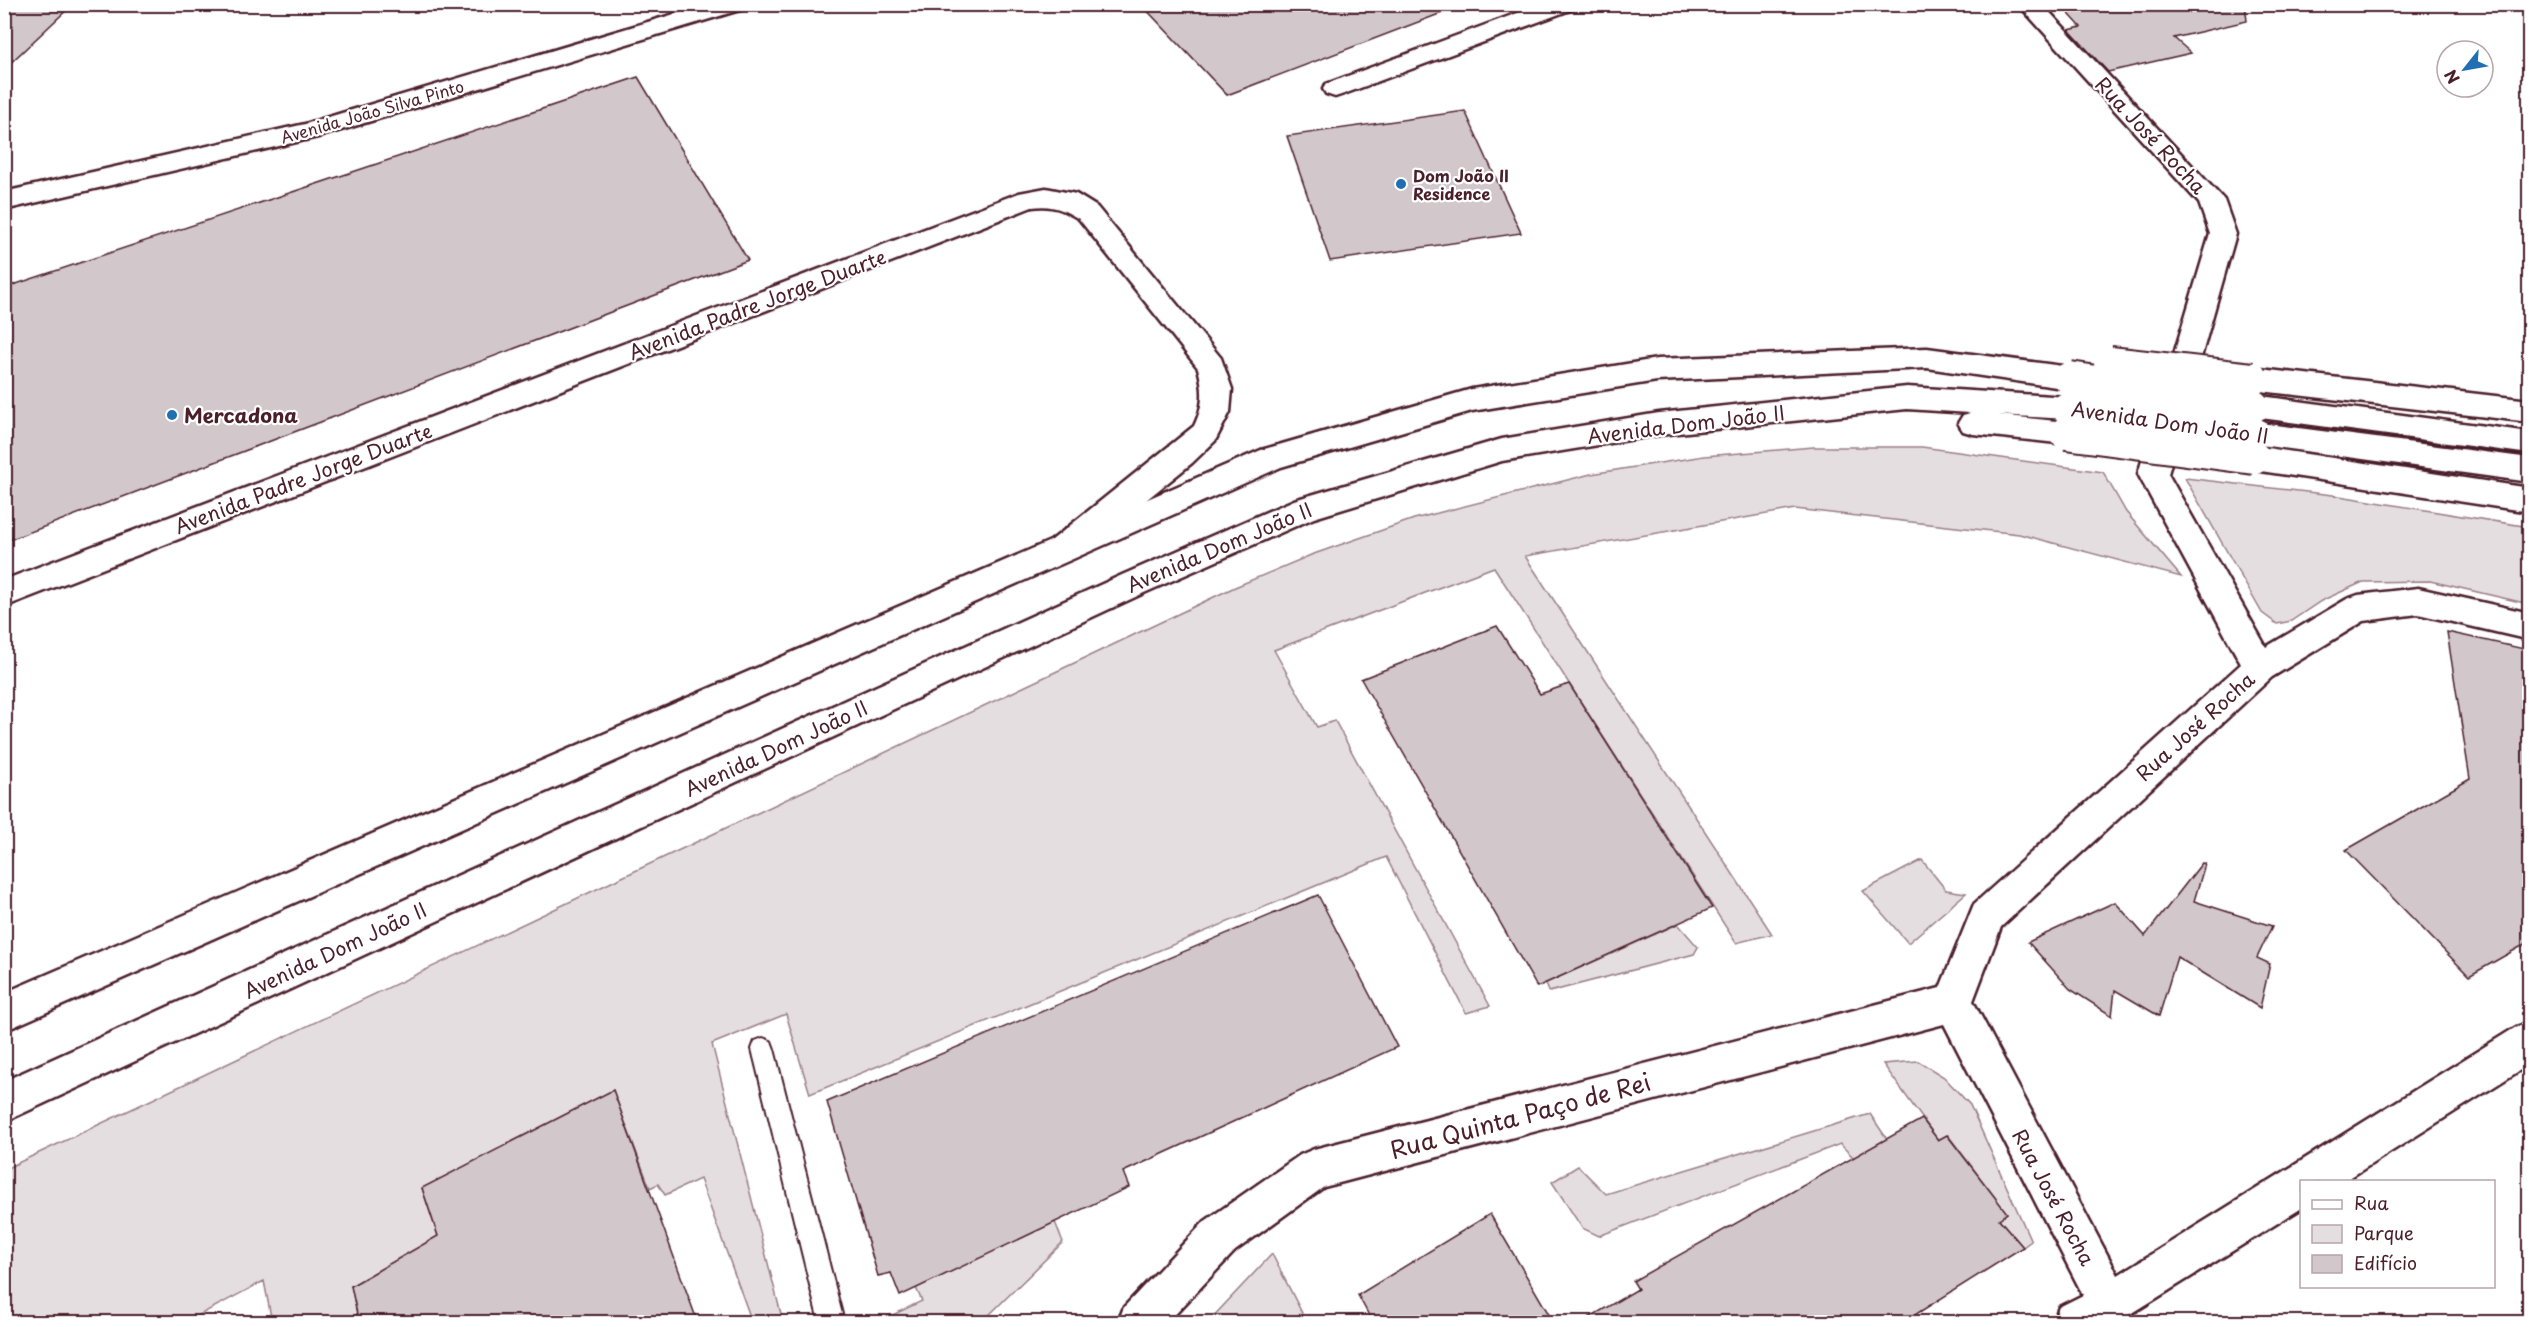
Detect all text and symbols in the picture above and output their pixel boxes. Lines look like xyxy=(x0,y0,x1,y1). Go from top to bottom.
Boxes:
north arrow xyxy=(2435,39,2495,99)
text: N xyxy=(2438,66,2465,89)
street label: Rua José Rocha xyxy=(2089,70,2214,201)
street label: Avenida João Silva Pinto xyxy=(278,73,466,149)
place label: Dom João II Residence xyxy=(1413,163,1509,205)
marker: Dom João II Residence xyxy=(1394,177,1408,191)
street label: Avenida Padre Jorge Duarte xyxy=(624,241,890,367)
street label: Avenida Dom João II xyxy=(2070,393,2270,451)
street label: Avenida Dom João II xyxy=(1586,397,1786,451)
place label: Mercadona xyxy=(184,400,298,430)
marker: Mercadona xyxy=(165,408,179,422)
street label: Avenida Padre Jorge Duarte xyxy=(170,415,436,541)
street label: Avenida Dom João II xyxy=(1122,494,1316,600)
street label: Rua José Rocha xyxy=(2129,664,2261,788)
street label: Avenida Dom João II xyxy=(680,692,872,804)
street label: Avenida Dom João II xyxy=(239,894,431,1006)
street label: Rua Quinta Paço de Rei xyxy=(1386,1063,1654,1167)
street label: Rua José Rocha xyxy=(2005,1123,2103,1271)
legend xyxy=(2300,1180,2495,1288)
text: Rua xyxy=(2354,1189,2389,1216)
text: Parque xyxy=(2354,1219,2414,1246)
text: Edifício xyxy=(2354,1249,2417,1276)

